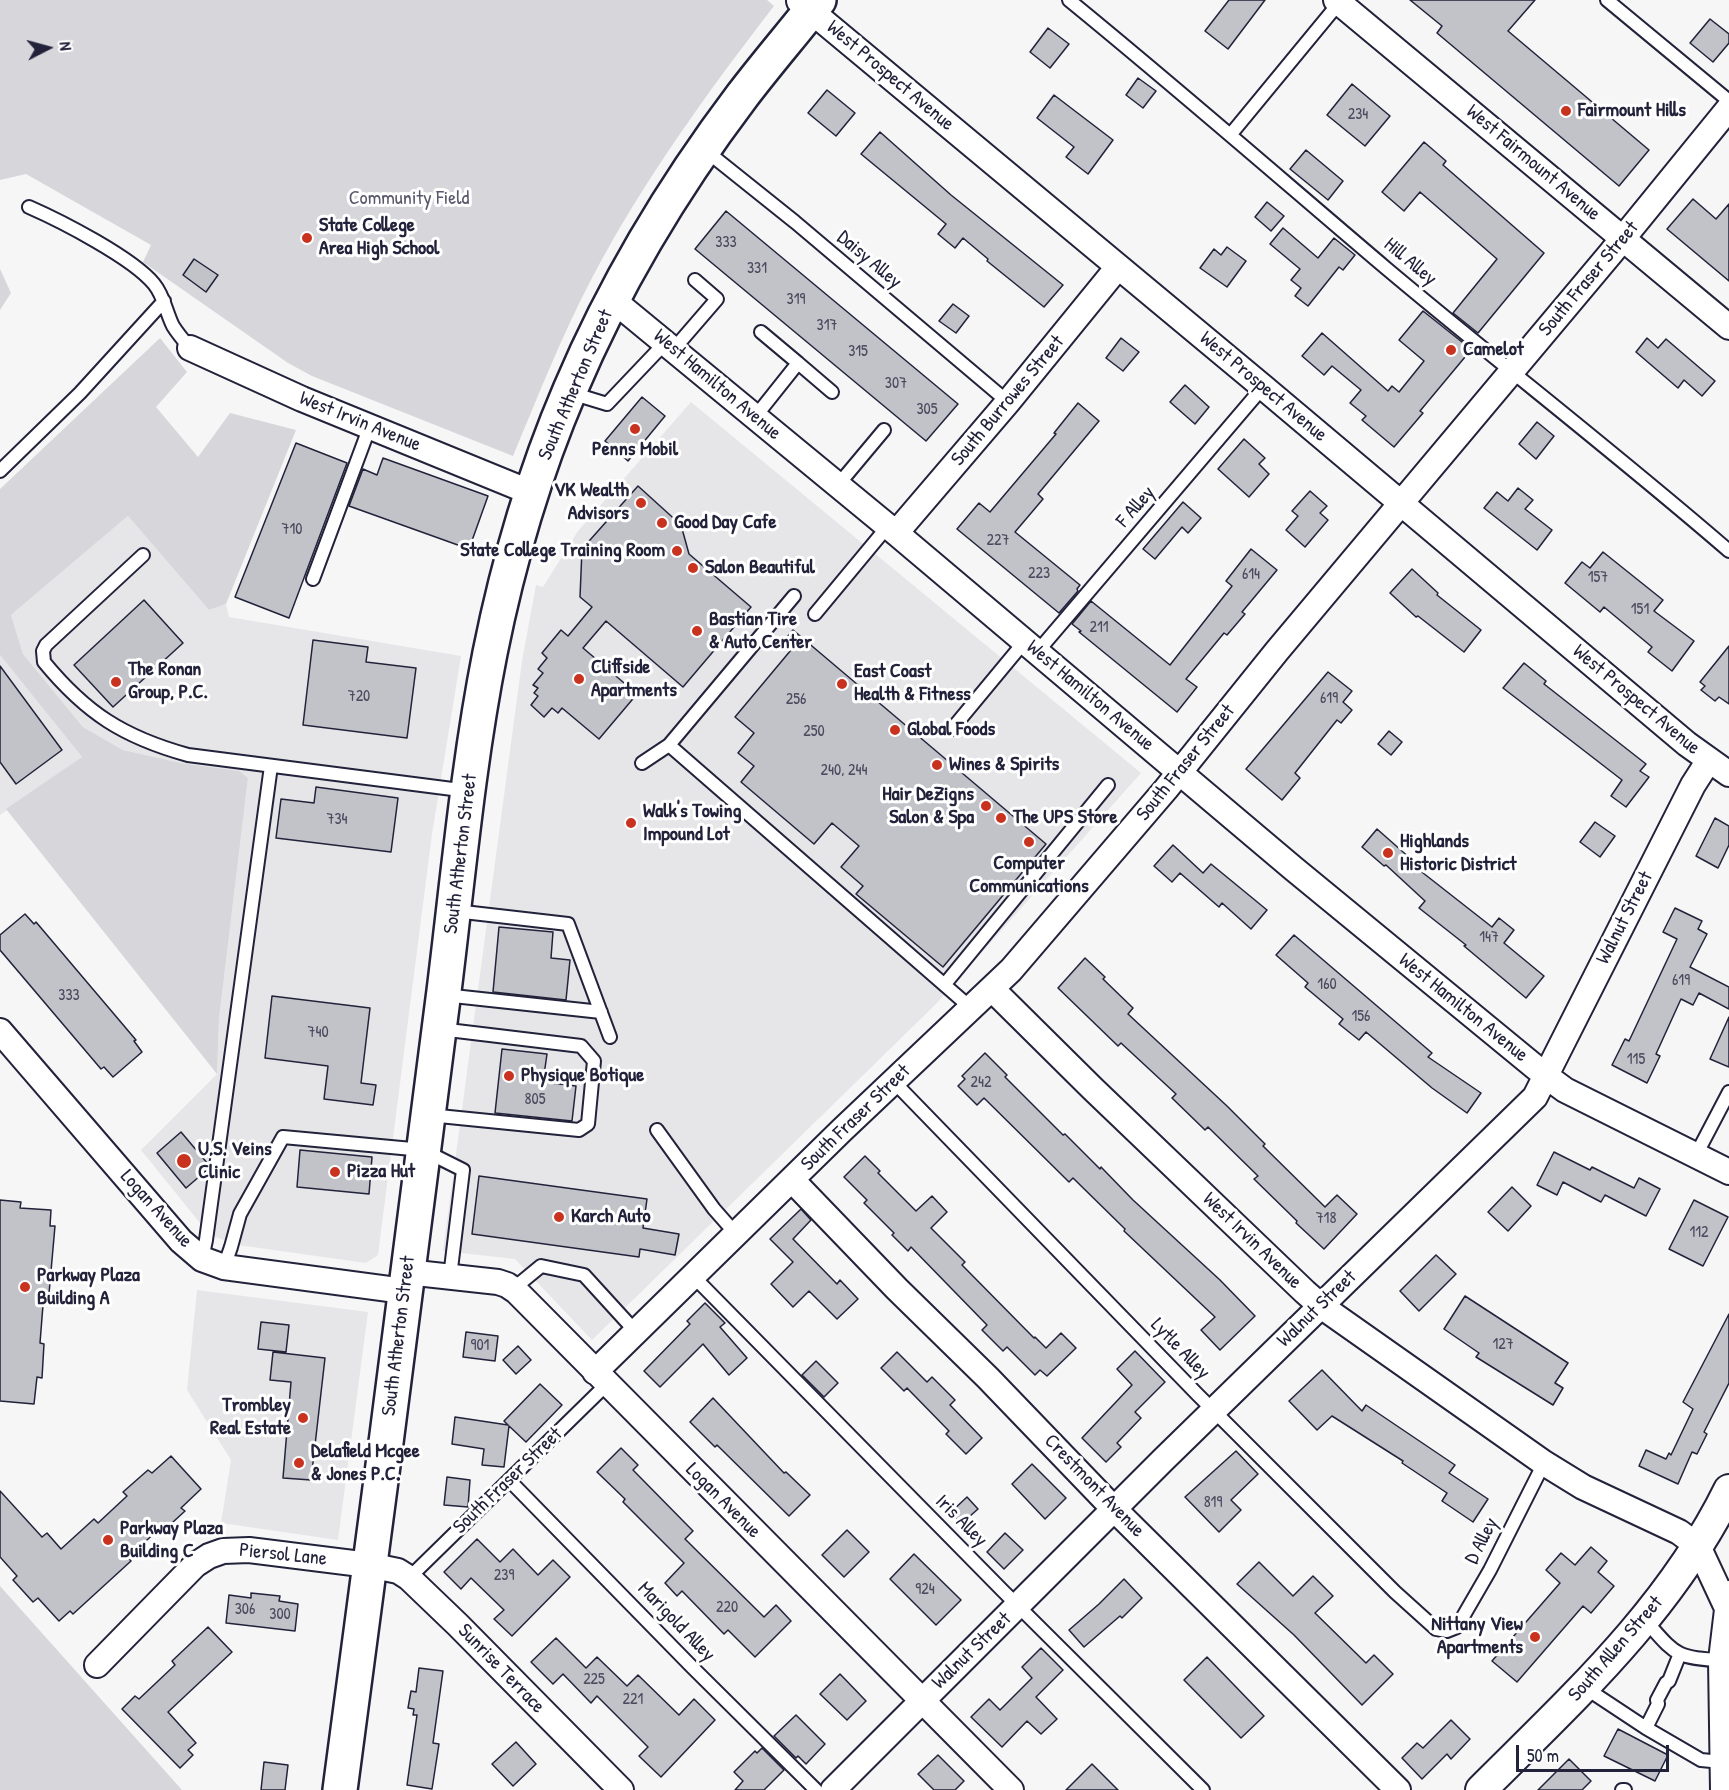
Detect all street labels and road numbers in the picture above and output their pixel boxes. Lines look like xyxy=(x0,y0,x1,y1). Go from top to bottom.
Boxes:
street label: West Prospect Avenue xyxy=(821,16,959,136)
street label: West Fairmount Avenue xyxy=(1461,100,1605,226)
street label: South Fraser Street xyxy=(1534,217,1644,341)
street label: Daisy Alley xyxy=(832,226,906,294)
street label: Hill Alley xyxy=(1379,233,1441,291)
street label: South Atherton Street xyxy=(534,306,618,464)
street label: West Hamilton Avenue xyxy=(648,325,786,445)
street label: West Prospect Avenue xyxy=(1194,327,1332,447)
street label: South Burrowes Street xyxy=(946,331,1070,471)
street label: West Irvin Avenue xyxy=(296,387,424,457)
street label: F Alley xyxy=(1112,481,1160,533)
street label: West Hamilton Avenue xyxy=(1021,636,1159,756)
street label: West Prospect Avenue xyxy=(1567,640,1705,760)
street label: South Fraser Street xyxy=(1132,700,1240,826)
street label: South Atherton Street xyxy=(439,773,483,935)
street label: Walnut Street xyxy=(1591,868,1659,968)
street label: West Hamilton Avenue xyxy=(1394,949,1532,1067)
street label: South Fraser Street xyxy=(796,1060,916,1176)
street label: Logan Avenue xyxy=(115,1165,197,1253)
street label: West Irvin Avenue xyxy=(1197,1188,1307,1294)
street label: South Atherton Street xyxy=(377,1255,421,1417)
street label: Walnut Street xyxy=(1272,1265,1362,1353)
street label: Lytle Alley xyxy=(1145,1314,1215,1384)
street label: South Fraser Street xyxy=(448,1423,568,1539)
street label: Crestmont Avenue xyxy=(1039,1429,1149,1543)
street label: Logan Avenue xyxy=(680,1458,766,1544)
street label: Iris Alley xyxy=(930,1490,992,1552)
street label: D Alley xyxy=(1460,1514,1504,1568)
street label: Piersol Lane xyxy=(238,1538,328,1572)
street label: Marigold Alley xyxy=(632,1577,720,1667)
street label: South Allen Street xyxy=(1564,1591,1668,1707)
street label: Walnut Street xyxy=(927,1607,1017,1695)
street label: Sunrise Terrace xyxy=(452,1619,550,1719)

